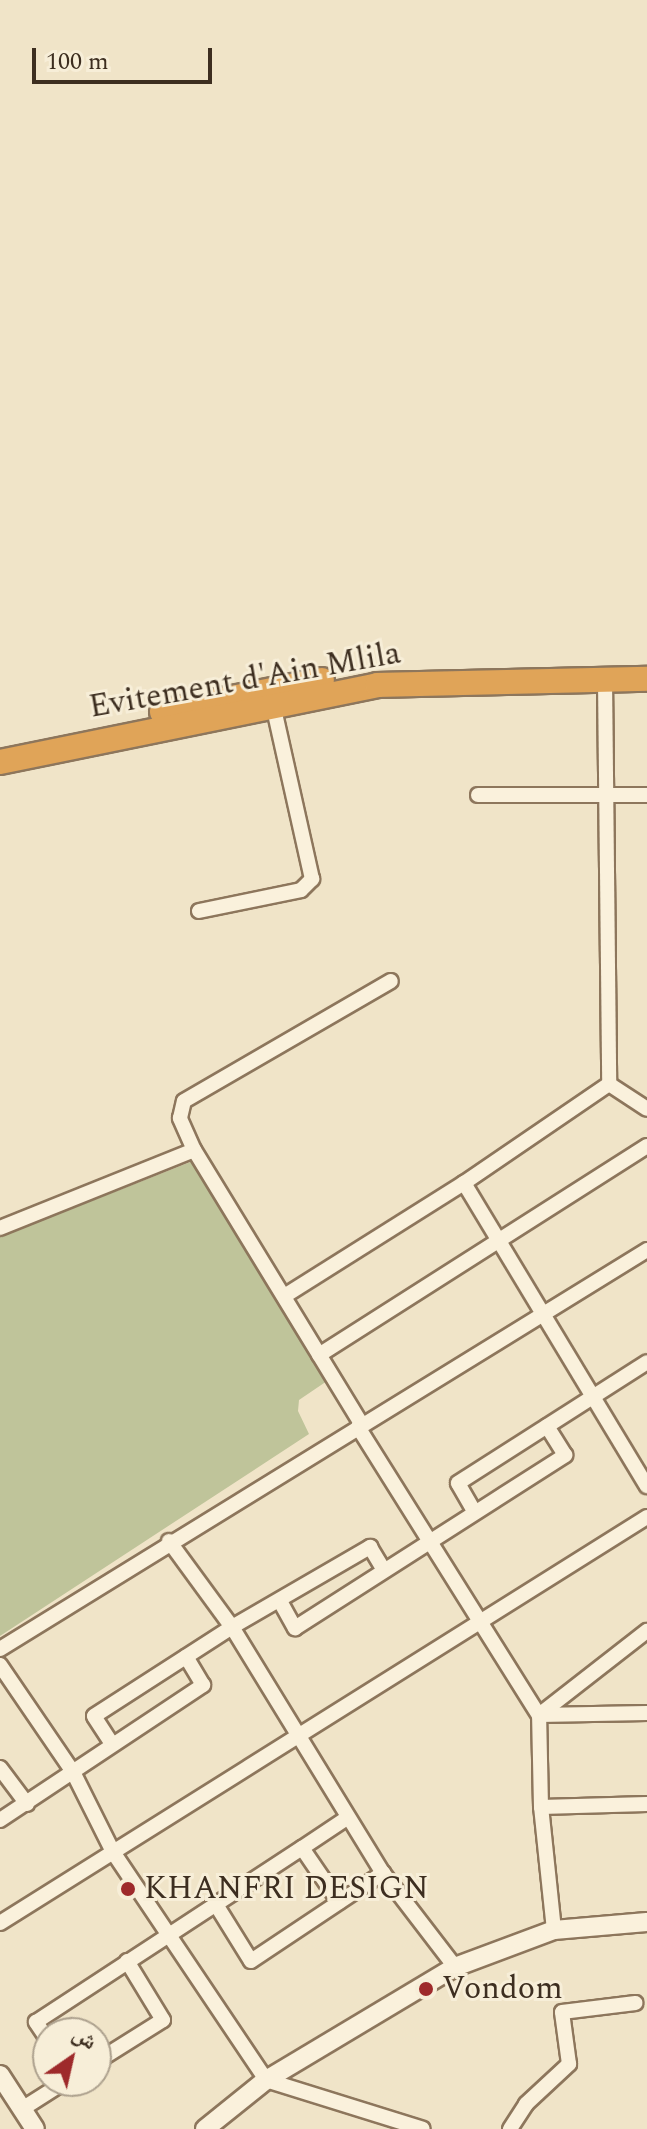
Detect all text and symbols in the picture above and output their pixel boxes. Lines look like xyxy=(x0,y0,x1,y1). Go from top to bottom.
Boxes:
scale bar xyxy=(36,32,216,82)
text: 100 m xyxy=(46,44,109,80)
street label: Evitement d'Ain Mlila xyxy=(86,635,404,727)
place label: KHANFRI DESIGN xyxy=(144,1870,429,1908)
marker: KHANFRI DESIGN xyxy=(119,1880,137,1898)
place label: Vondom xyxy=(442,1970,563,2008)
marker: Vondom xyxy=(417,1980,435,1998)
north arrow xyxy=(32,2017,112,2097)
text: ش xyxy=(66,2018,103,2059)

